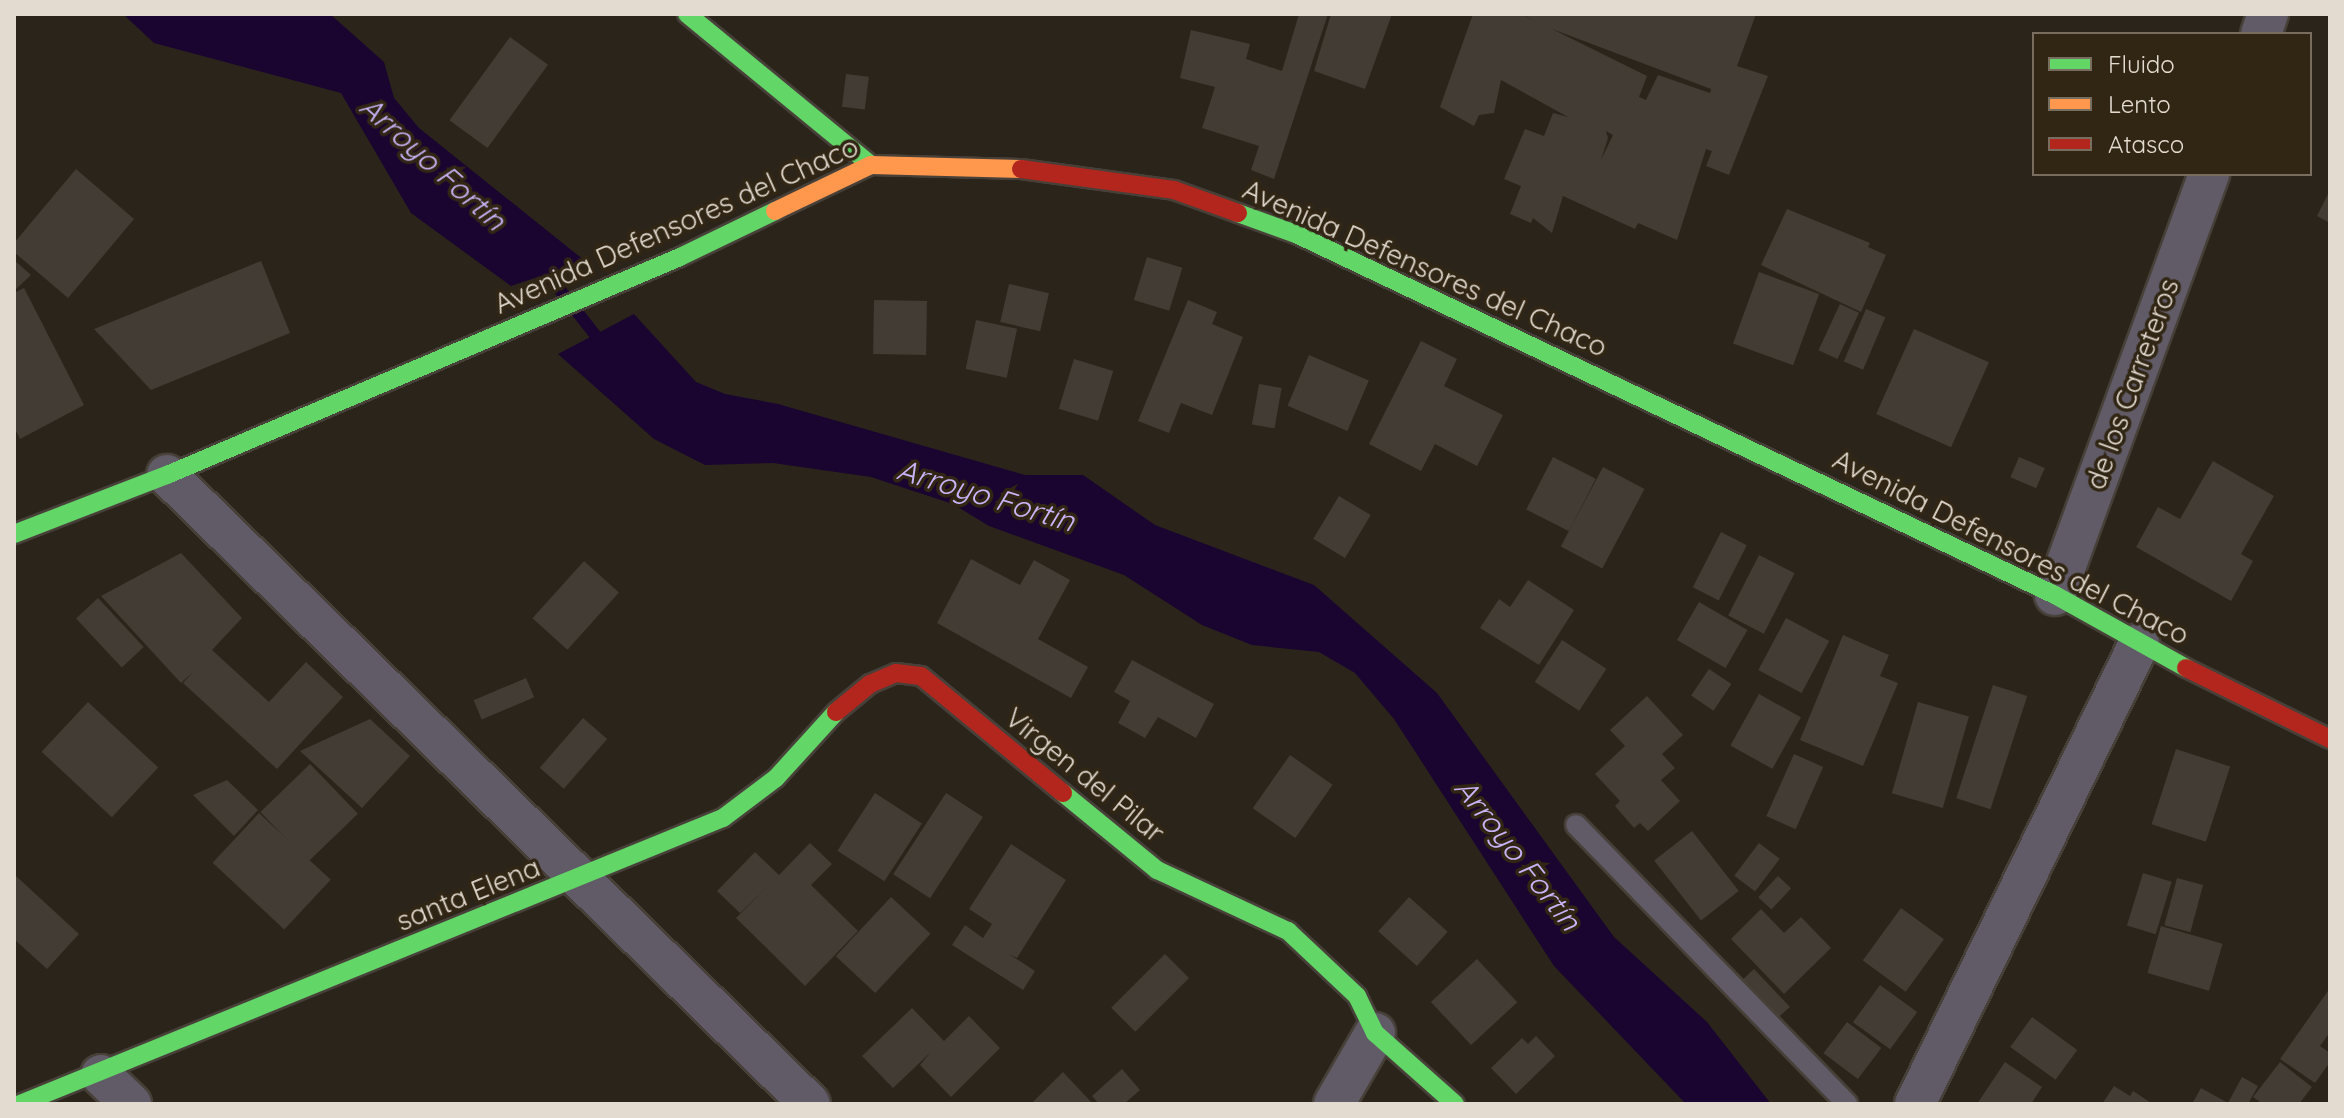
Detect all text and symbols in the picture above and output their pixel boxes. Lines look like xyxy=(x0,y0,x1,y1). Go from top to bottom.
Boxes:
legend xyxy=(2032,32,2312,176)
text: Fluido xyxy=(2108,49,2175,79)
water label: Arroyo Fortín xyxy=(353,88,513,238)
text: Lento xyxy=(2108,89,2171,119)
street label: Avenida Defensores del Chaco xyxy=(489,129,863,321)
text: Atasco xyxy=(2108,129,2184,159)
street label: Avenida Defensores del Chaco xyxy=(1238,172,1612,364)
street label: de los Carreteros xyxy=(2078,274,2186,494)
street label: Avenida Defensores del Chaco xyxy=(1827,442,2195,652)
water label: Arroyo Fortín xyxy=(893,451,1079,539)
street label: Virgen del Pilar xyxy=(999,700,1171,850)
water label: Arroyo Fortín xyxy=(1447,771,1589,937)
street label: santa Elena xyxy=(391,850,545,938)

